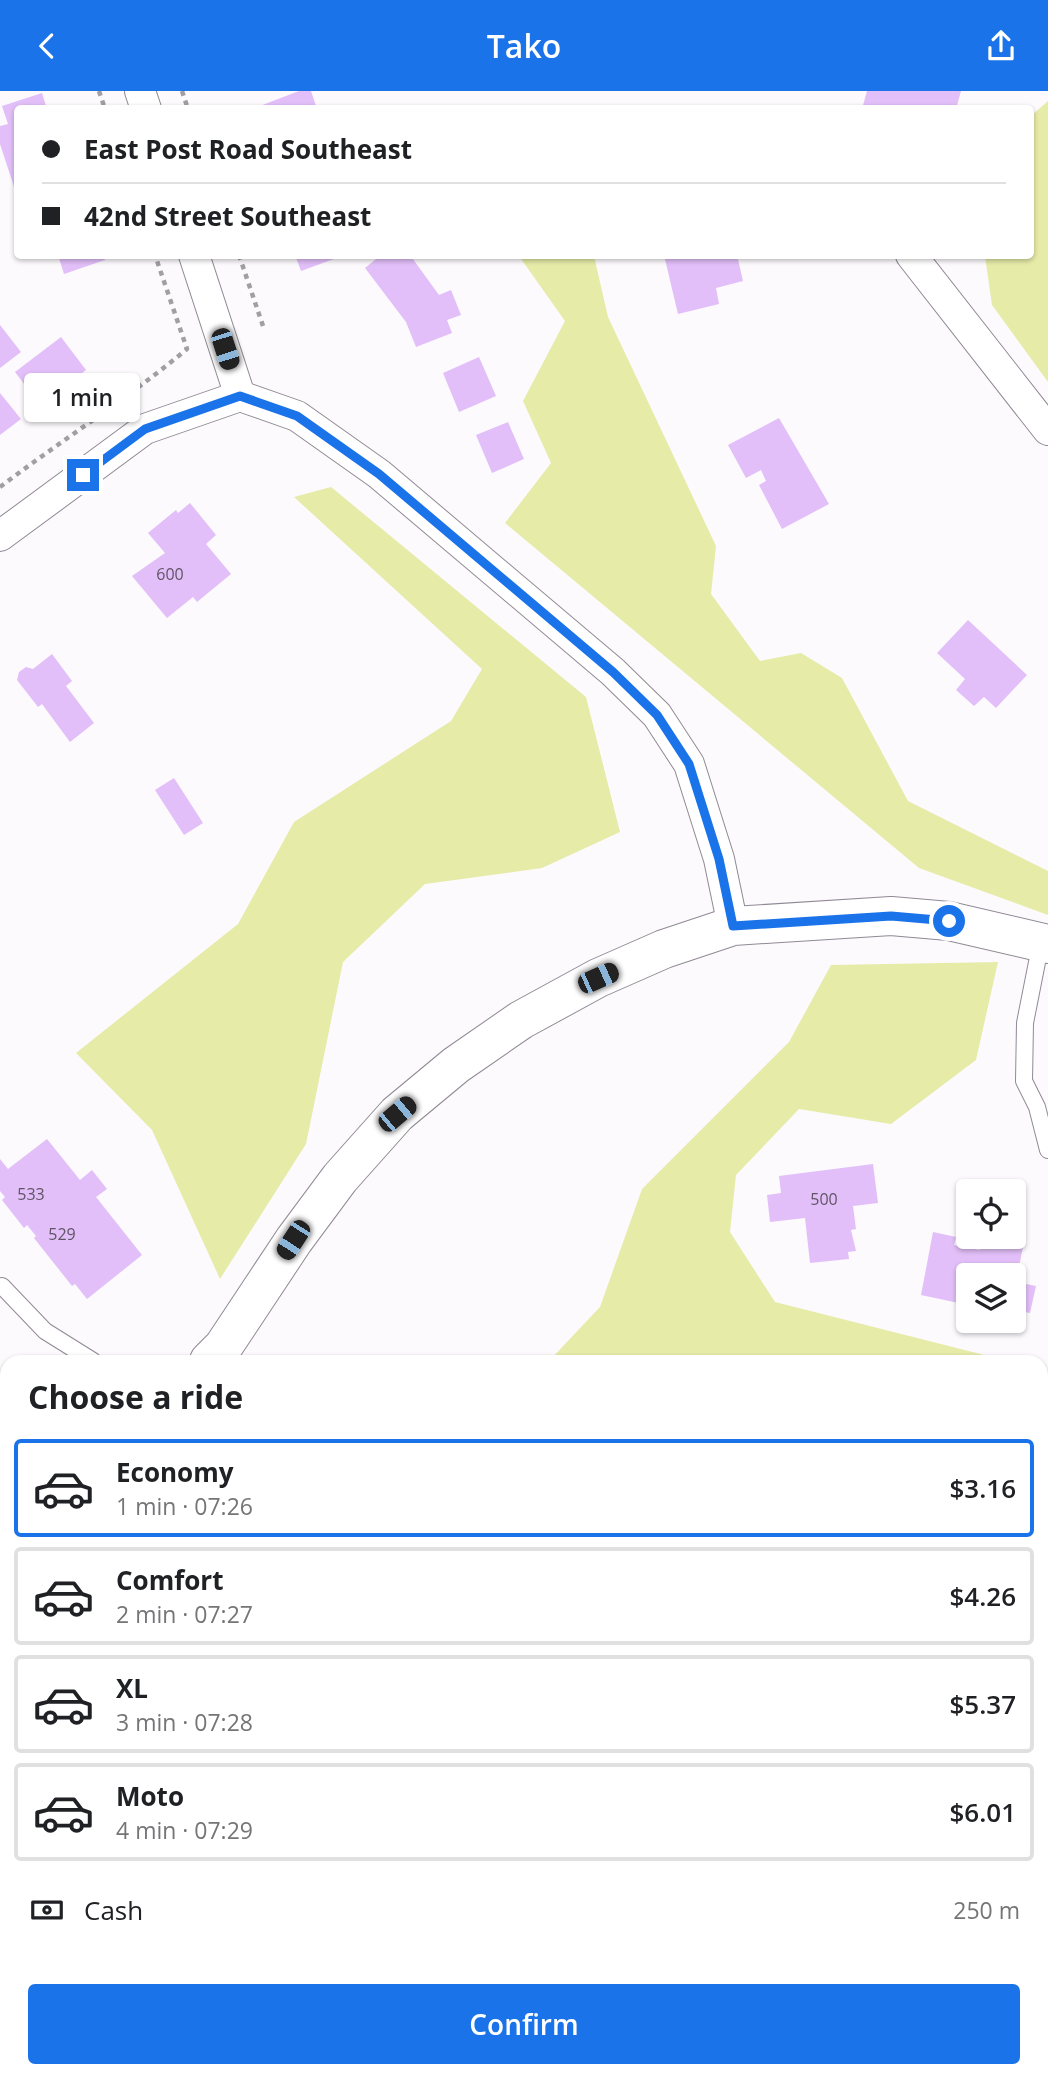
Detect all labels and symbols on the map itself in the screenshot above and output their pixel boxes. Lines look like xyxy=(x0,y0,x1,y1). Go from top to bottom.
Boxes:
car xyxy=(209,326,242,372)
callout: 1 min xyxy=(25,373,141,423)
route end xyxy=(67,459,99,491)
house number: 600 xyxy=(156,563,184,585)
route start xyxy=(933,905,965,937)
car xyxy=(575,960,622,996)
car xyxy=(375,1092,420,1136)
house number: 533 xyxy=(17,1183,45,1205)
house number: 500 xyxy=(810,1188,838,1210)
car xyxy=(273,1217,314,1263)
house number: 529 xyxy=(48,1223,76,1245)

